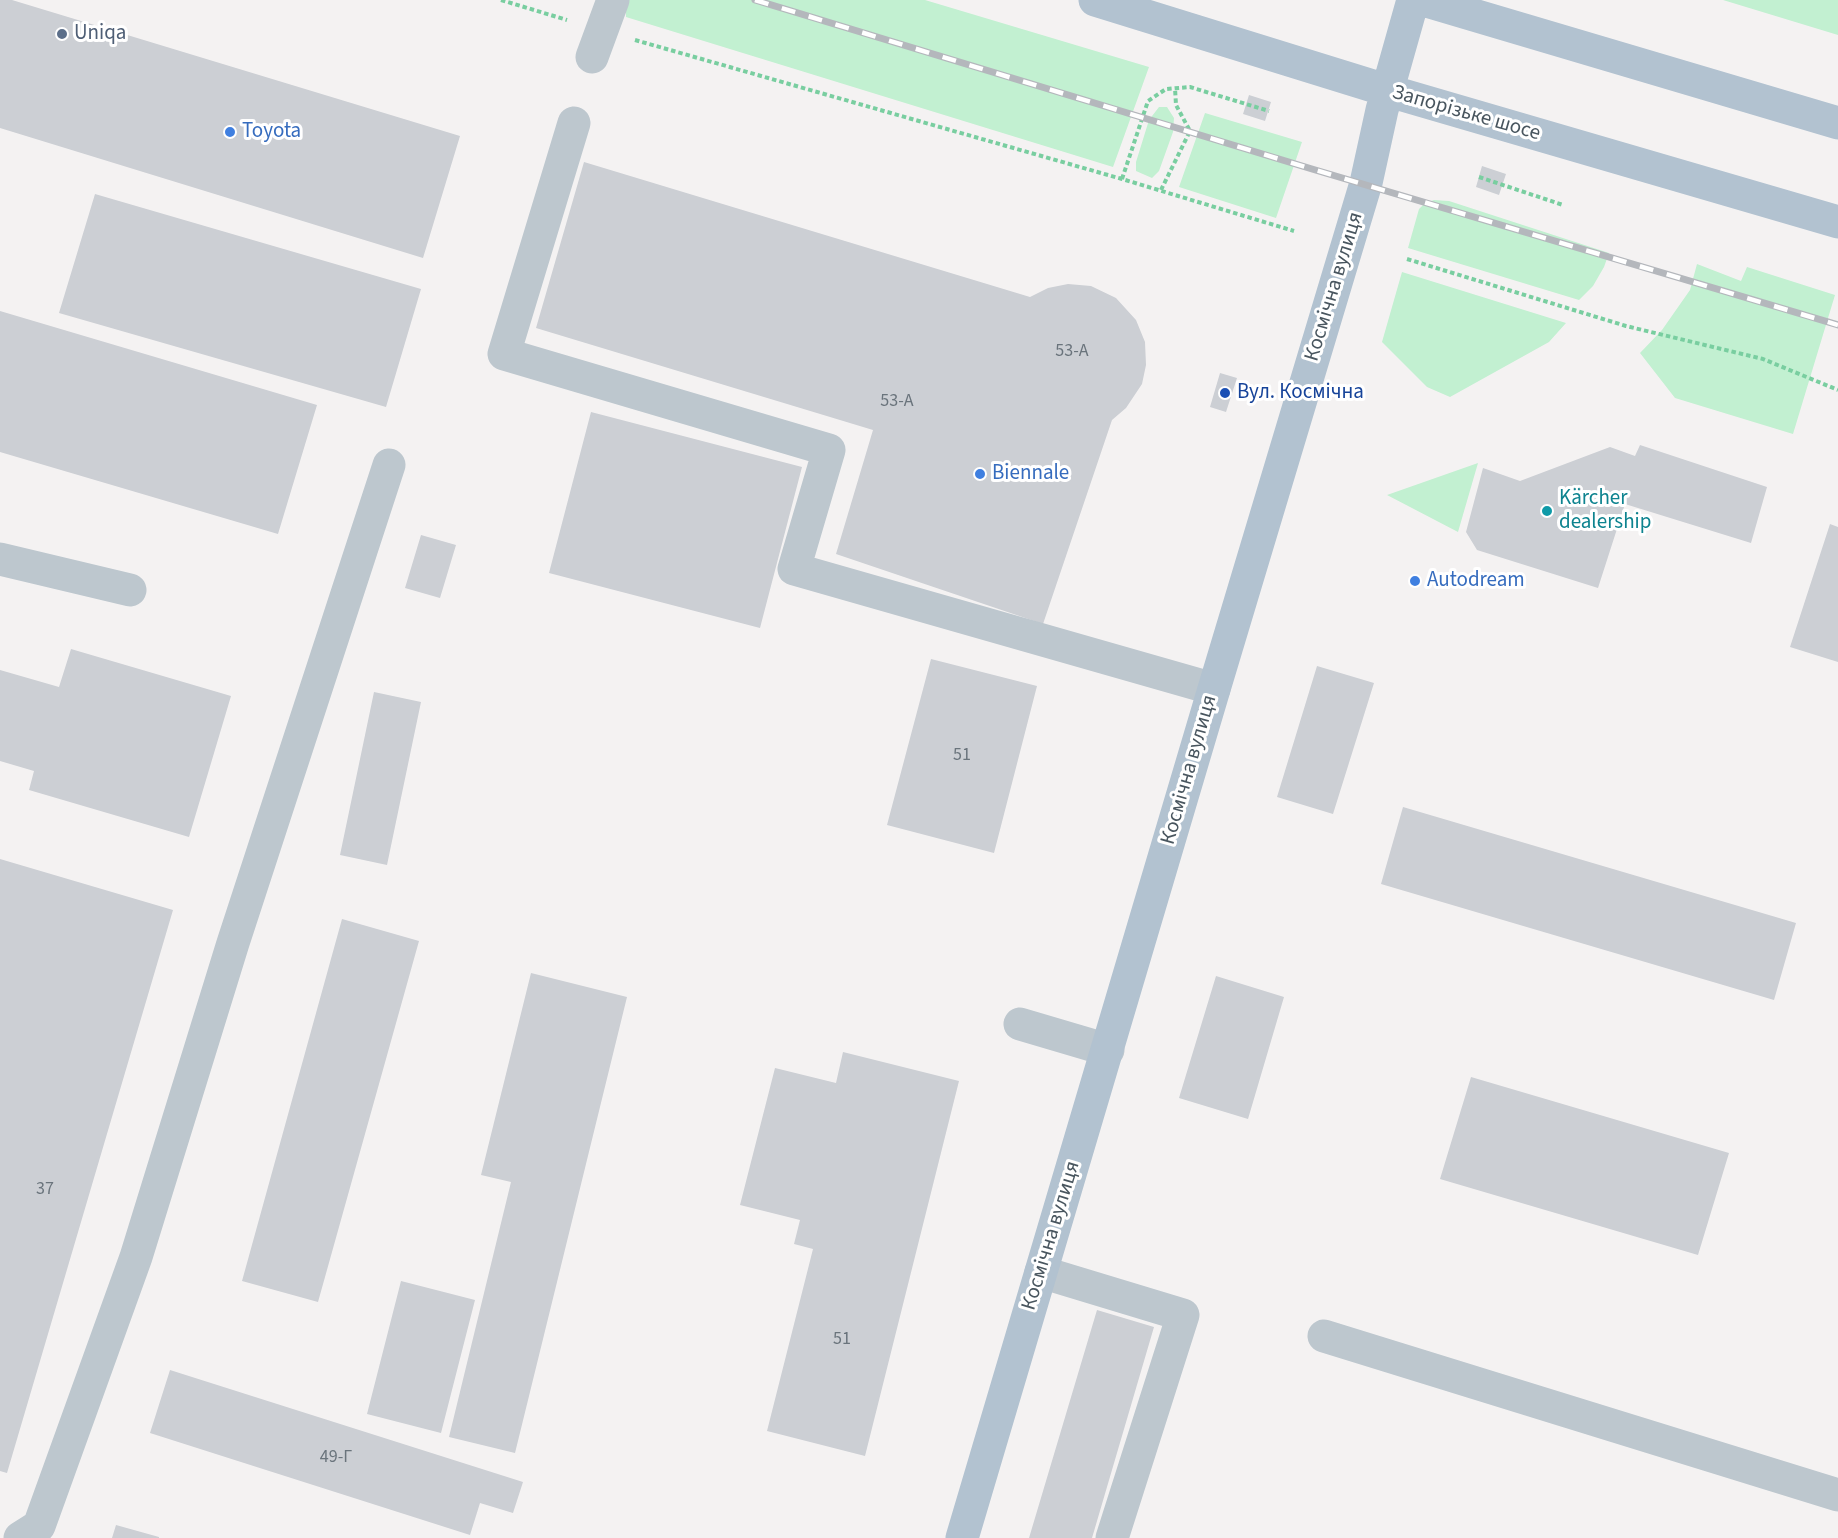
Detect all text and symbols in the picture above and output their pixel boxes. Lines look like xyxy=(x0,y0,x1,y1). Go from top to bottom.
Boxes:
place label: Uniqa xyxy=(74,21,126,47)
marker: Uniqa xyxy=(55,27,69,41)
street label: Запорізьке шосе xyxy=(1389,81,1543,147)
place label: Toyota xyxy=(242,119,301,145)
marker: Toyota xyxy=(223,125,237,139)
street label: Космічна вулиця xyxy=(1300,209,1370,365)
house number: 53-А xyxy=(1055,341,1089,363)
place label: Вул. Космічна xyxy=(1237,380,1364,406)
marker: Вул. Космічна xyxy=(1218,386,1232,400)
house number: 53-А xyxy=(880,391,914,413)
place label: Biennale xyxy=(992,461,1069,487)
marker: Biennale xyxy=(973,467,987,481)
place label: Kärcher dealership xyxy=(1559,486,1651,536)
marker: Kärcher dealership xyxy=(1540,504,1554,518)
place label: Autodream xyxy=(1427,568,1525,594)
marker: Autodream xyxy=(1408,574,1422,588)
street label: Космічна вулиця xyxy=(1157,692,1223,848)
house number: 51 xyxy=(953,745,971,767)
street label: Космічна вулиця xyxy=(1017,1158,1087,1314)
house number: 37 xyxy=(36,1179,54,1201)
house number: 51 xyxy=(833,1329,851,1351)
house number: 49-Г xyxy=(320,1447,352,1469)

